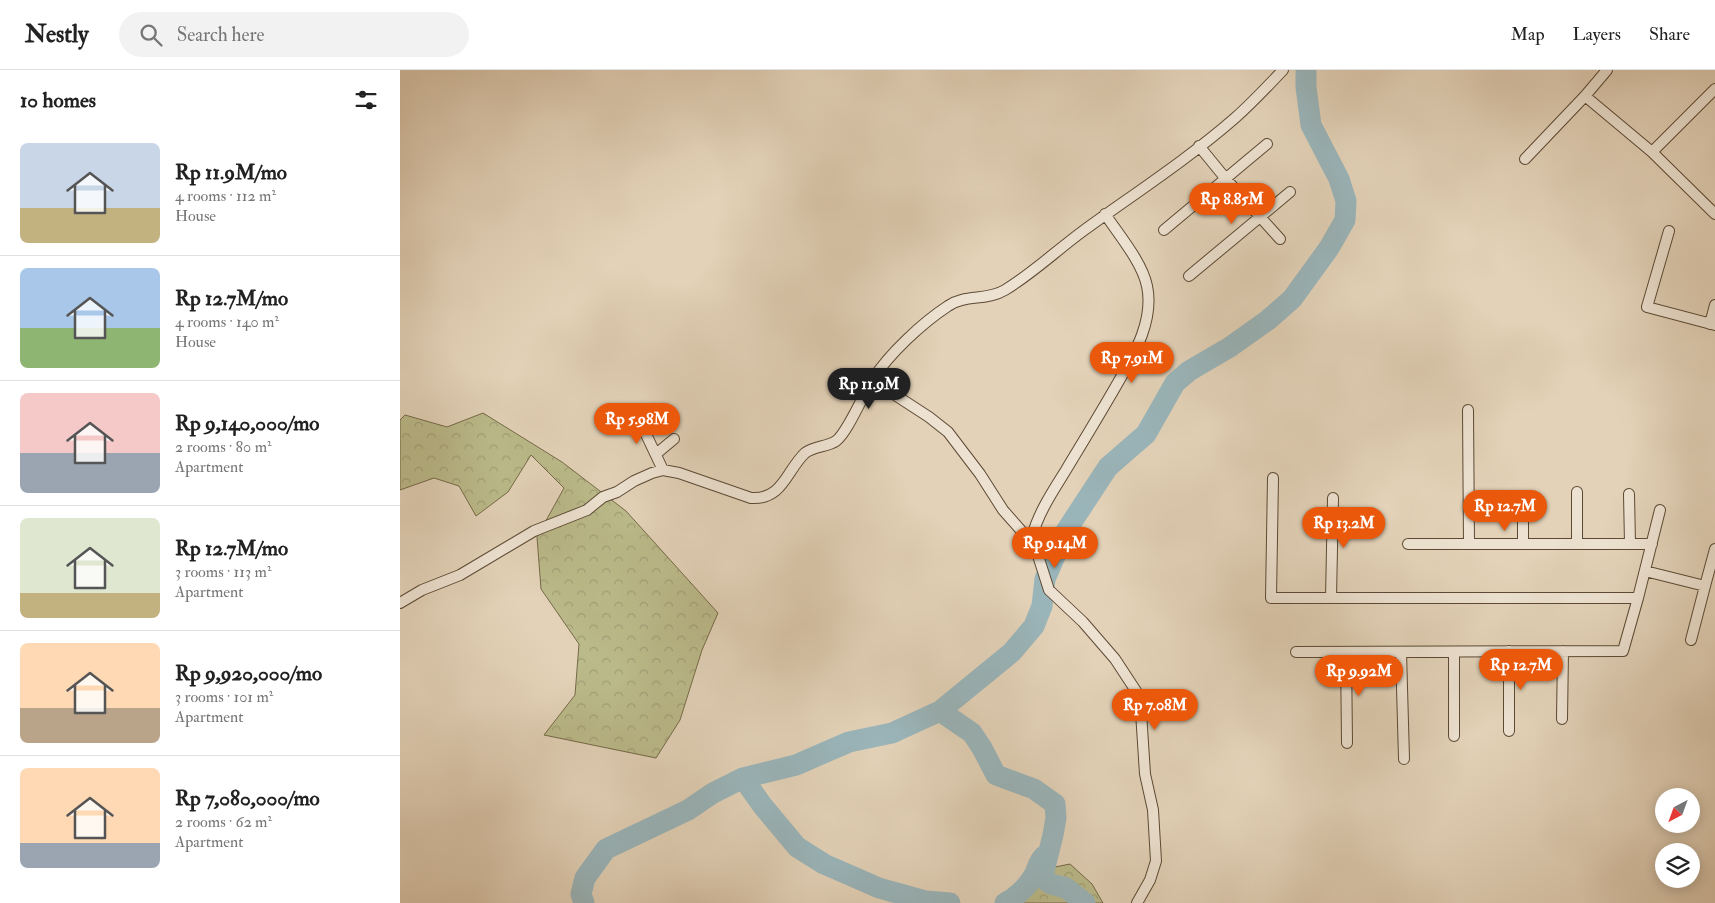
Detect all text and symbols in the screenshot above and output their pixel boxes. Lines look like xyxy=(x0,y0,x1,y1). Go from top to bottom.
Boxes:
search box xyxy=(119,12,469,57)
text: Nestly xyxy=(25,19,89,50)
icon: search xyxy=(137,21,165,49)
text: Search here xyxy=(177,23,264,47)
text: Map xyxy=(1511,23,1545,46)
text: Layers xyxy=(1573,23,1621,46)
text: Share xyxy=(1649,23,1690,46)
icon: filters xyxy=(352,86,380,114)
text: 10 homes xyxy=(20,87,96,114)
text: Rp 11.9M/mo xyxy=(175,159,287,186)
icon: home xyxy=(60,163,120,223)
pin: Rp 8.85M xyxy=(1180,182,1284,225)
text: 4 rooms · 112 m² xyxy=(175,186,276,206)
text: Rp 8.85M xyxy=(1200,189,1264,209)
text: House xyxy=(175,206,216,226)
text: Rp 12.7M/mo xyxy=(175,285,288,312)
icon: home xyxy=(60,288,120,348)
text: 4 rooms · 140 m² xyxy=(175,312,279,332)
text: House xyxy=(175,332,216,352)
pin: Rp 7.91M xyxy=(1080,342,1184,384)
text: Rp 7.91M xyxy=(1101,348,1163,368)
pin: Rp 11.9M xyxy=(817,368,921,410)
text: Rp 11.9M xyxy=(838,374,900,394)
pin: Rp 5.98M xyxy=(585,402,689,445)
text: Rp 5.98M xyxy=(605,409,669,429)
text: Rp 9,140,000/mo xyxy=(175,410,319,437)
icon: home xyxy=(60,413,120,473)
text: 2 rooms · 80 m² xyxy=(175,437,272,457)
text: Apartment xyxy=(175,457,243,477)
pin: Rp 12.7M xyxy=(1453,490,1557,532)
text: Rp 12.7M xyxy=(1474,496,1536,516)
pin: Rp 13.2M xyxy=(1292,506,1396,549)
text: Rp 13.2M xyxy=(1313,513,1375,533)
pin: Rp 9.14M xyxy=(1003,526,1107,569)
text: Rp 9.14M xyxy=(1023,533,1087,553)
text: Rp 12.7M/mo xyxy=(175,535,288,562)
icon: home xyxy=(60,538,120,598)
text: 3 rooms · 113 m² xyxy=(175,562,271,582)
text: Apartment xyxy=(175,582,243,602)
pin: Rp 12.7M xyxy=(1469,648,1573,691)
pin: Rp 9.92M xyxy=(1307,654,1411,697)
text: Rp 12.7M xyxy=(1490,655,1552,675)
text: Rp 9,920,000/mo xyxy=(175,660,322,687)
text: Rp 9.92M xyxy=(1326,661,1392,681)
icon: home xyxy=(60,663,120,723)
text: 3 rooms · 101 m² xyxy=(175,687,273,707)
pin: Rp 7.08M xyxy=(1103,688,1207,731)
text: Rp 7.08M xyxy=(1123,695,1187,715)
text: Apartment xyxy=(175,707,243,727)
text: Rp 7,080,000/mo xyxy=(175,785,320,812)
icon: home xyxy=(60,788,120,848)
north arrow xyxy=(1655,788,1700,832)
map controls xyxy=(1655,788,1700,888)
text: 2 rooms · 62 m² xyxy=(175,812,272,832)
text: Apartment xyxy=(175,832,243,852)
button: layers xyxy=(1655,843,1700,888)

